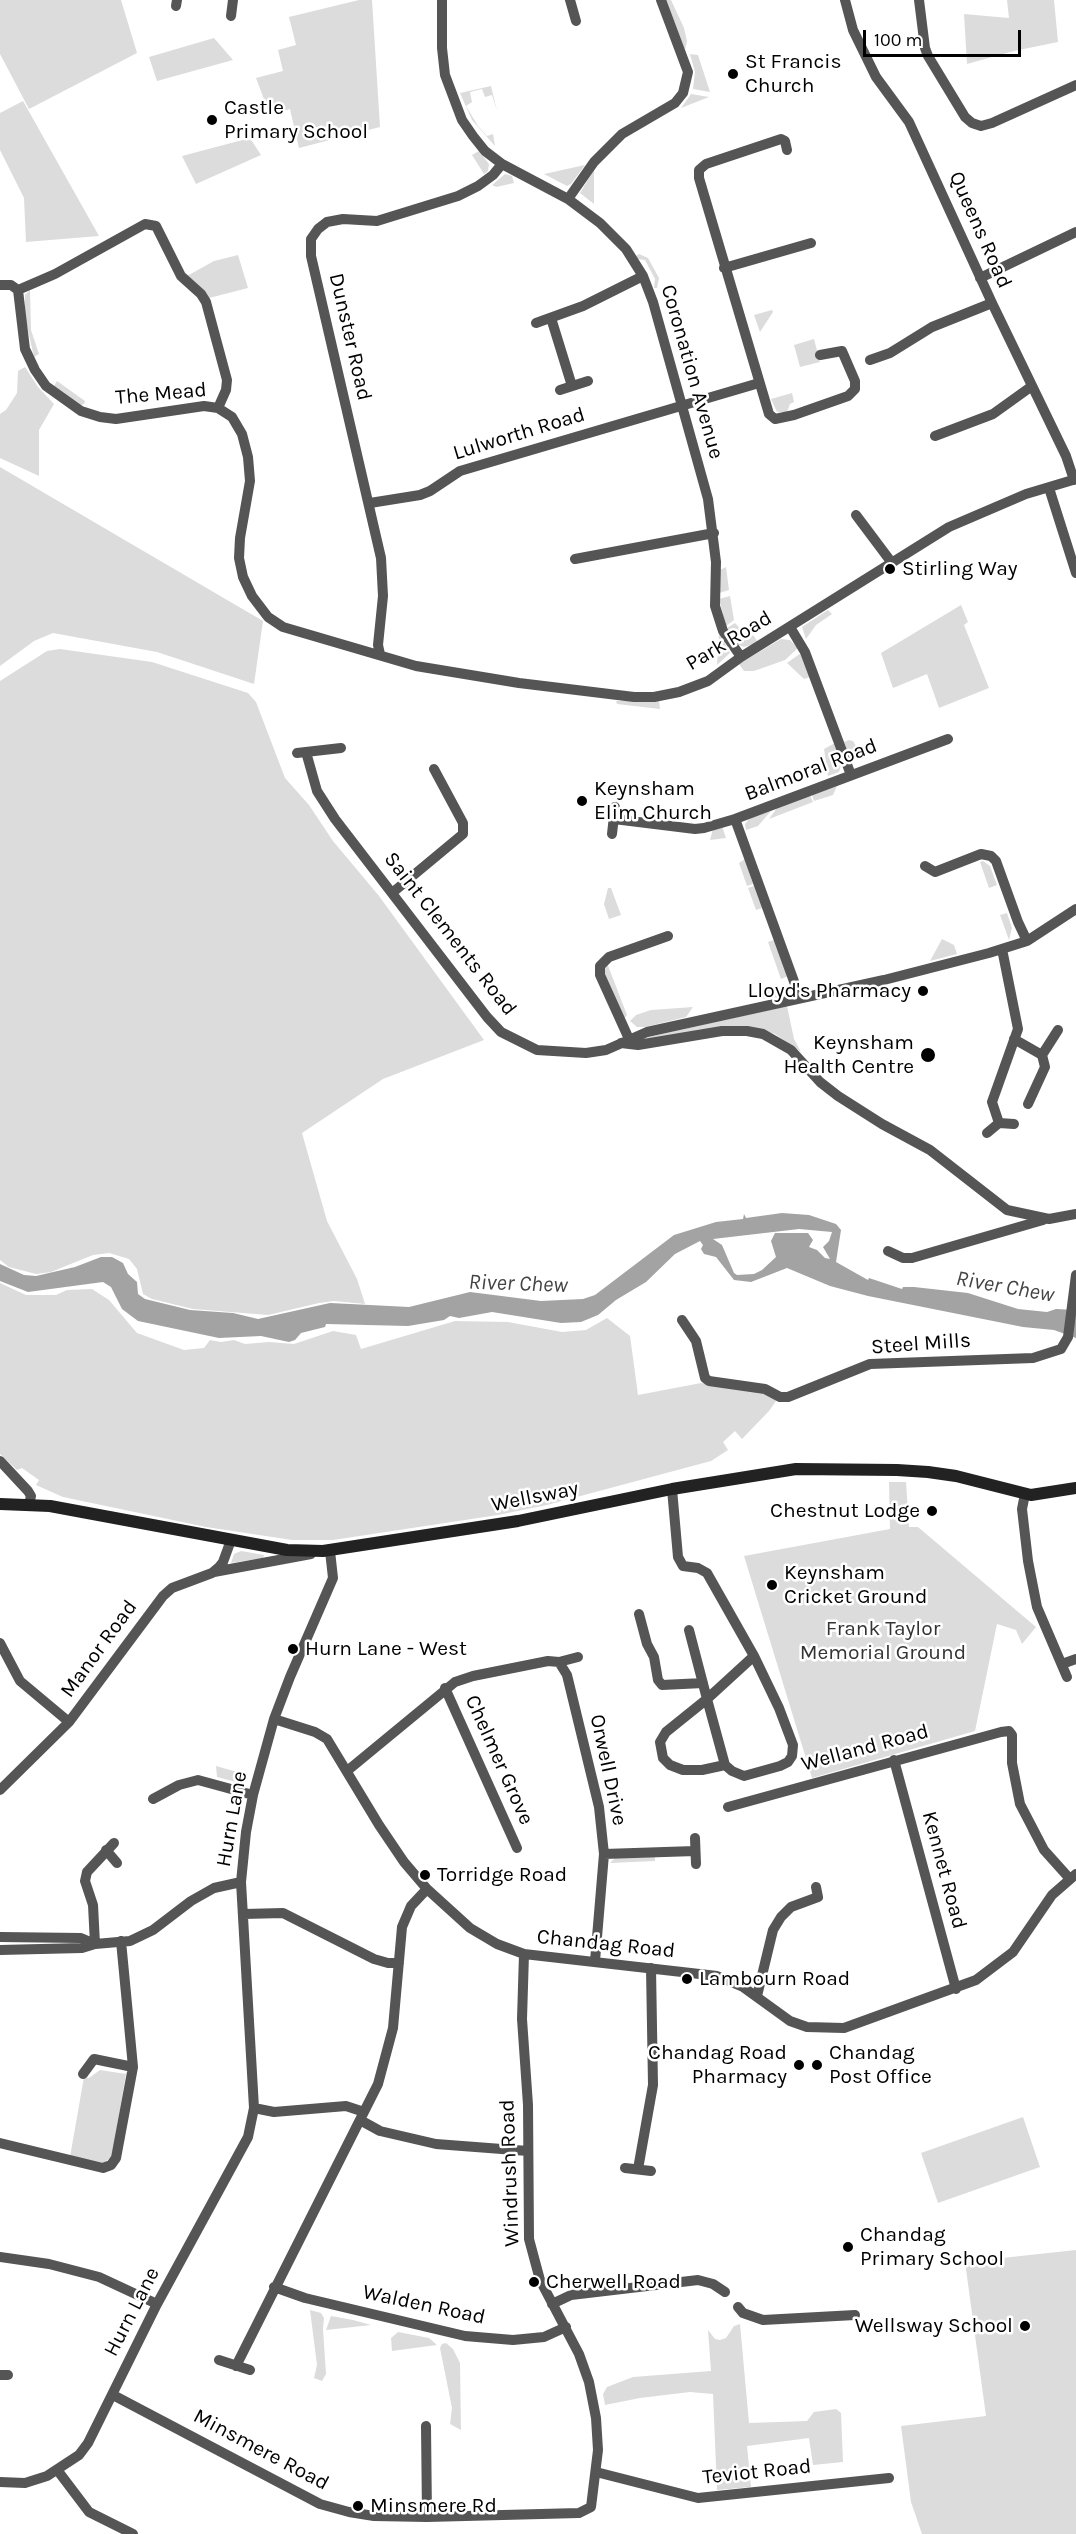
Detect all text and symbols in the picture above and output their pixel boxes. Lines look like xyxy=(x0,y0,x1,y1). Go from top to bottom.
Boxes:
scale bar xyxy=(866,18,1024,56)
text: 100 m xyxy=(874,29,922,51)
place label: St Francis Church xyxy=(745,49,842,99)
marker: St Francis Church xyxy=(726,67,740,81)
place label: Castle Primary School xyxy=(224,95,368,145)
marker: Castle Primary School xyxy=(205,113,219,127)
street label: Queens Road xyxy=(943,168,1017,292)
street label: Dunster Road xyxy=(323,271,377,403)
street label: Coronation Avenue xyxy=(655,282,729,462)
street label: The Mead xyxy=(114,377,208,411)
street label: Lulworth Road xyxy=(450,402,588,466)
place label: Stirling Way xyxy=(902,556,1018,582)
marker: Stirling Way xyxy=(883,562,897,576)
street label: Park Road xyxy=(681,605,777,677)
street label: Balmoral Road xyxy=(741,733,881,807)
place label: Keynsham Elim Church xyxy=(594,776,712,826)
marker: Keynsham Elim Church xyxy=(575,794,589,808)
street label: Saint Clements Road xyxy=(378,847,522,1021)
place label: Lloyd's Pharmacy xyxy=(747,978,911,1004)
marker: Lloyd's Pharmacy xyxy=(916,984,930,998)
place label: Keynsham Health Centre xyxy=(784,1030,914,1080)
marker: Keynsham Health Centre xyxy=(919,1046,937,1064)
water label: River Chew xyxy=(954,1265,1056,1309)
water label: River Chew xyxy=(468,1269,568,1299)
street label: Steel Mills xyxy=(870,1328,972,1360)
street label: Wellsway xyxy=(489,1476,581,1518)
place label: Chestnut Lodge xyxy=(770,1498,920,1524)
marker: Chestnut Lodge xyxy=(925,1504,939,1518)
place label: Keynsham Cricket Ground xyxy=(784,1560,927,1610)
marker: Keynsham Cricket Ground xyxy=(765,1578,779,1592)
street label: Manor Road xyxy=(55,1595,143,1703)
park label: Frank Taylor Memorial Ground xyxy=(800,1616,966,1666)
place label: Hurn Lane - West xyxy=(305,1636,467,1662)
marker: Hurn Lane - West xyxy=(286,1642,300,1656)
street label: Chelmer Grove xyxy=(459,1691,539,1829)
street label: Orwell Drive xyxy=(584,1712,632,1828)
street label: Welland Road xyxy=(799,1719,931,1777)
street label: Hurn Lane xyxy=(211,1769,253,1869)
street label: Kennet Road xyxy=(916,1808,972,1932)
place label: Torridge Road xyxy=(437,1862,567,1888)
marker: Torridge Road xyxy=(418,1868,432,1882)
street label: Chandag Road xyxy=(536,1924,676,1964)
place label: Lambourn Road xyxy=(699,1966,850,1992)
marker: Lambourn Road xyxy=(680,1972,694,1986)
place label: Chandag Road Pharmacy xyxy=(648,2040,787,2090)
place label: Chandag Post Office xyxy=(829,2040,932,2090)
marker: Chandag Road Pharmacy xyxy=(792,2058,806,2072)
marker: Chandag Post Office xyxy=(810,2058,824,2072)
street label: Windrush Road xyxy=(495,2099,525,2247)
place label: Chandag Primary School xyxy=(860,2222,1004,2272)
marker: Chandag Primary School xyxy=(841,2240,855,2254)
street label: Hurn Lane xyxy=(99,2263,165,2361)
place label: Cherwell Road xyxy=(546,2269,681,2295)
marker: Cherwell Road xyxy=(527,2275,541,2289)
street label: Walden Road xyxy=(360,2280,488,2330)
place label: Wellsway School xyxy=(855,2313,1013,2339)
marker: Wellsway School xyxy=(1018,2319,1032,2333)
street label: Minsmere Road xyxy=(189,2404,333,2496)
street label: Teviot Road xyxy=(701,2454,813,2490)
place label: Minsmere Rd xyxy=(370,2493,497,2519)
marker: Minsmere Rd xyxy=(351,2499,365,2513)

